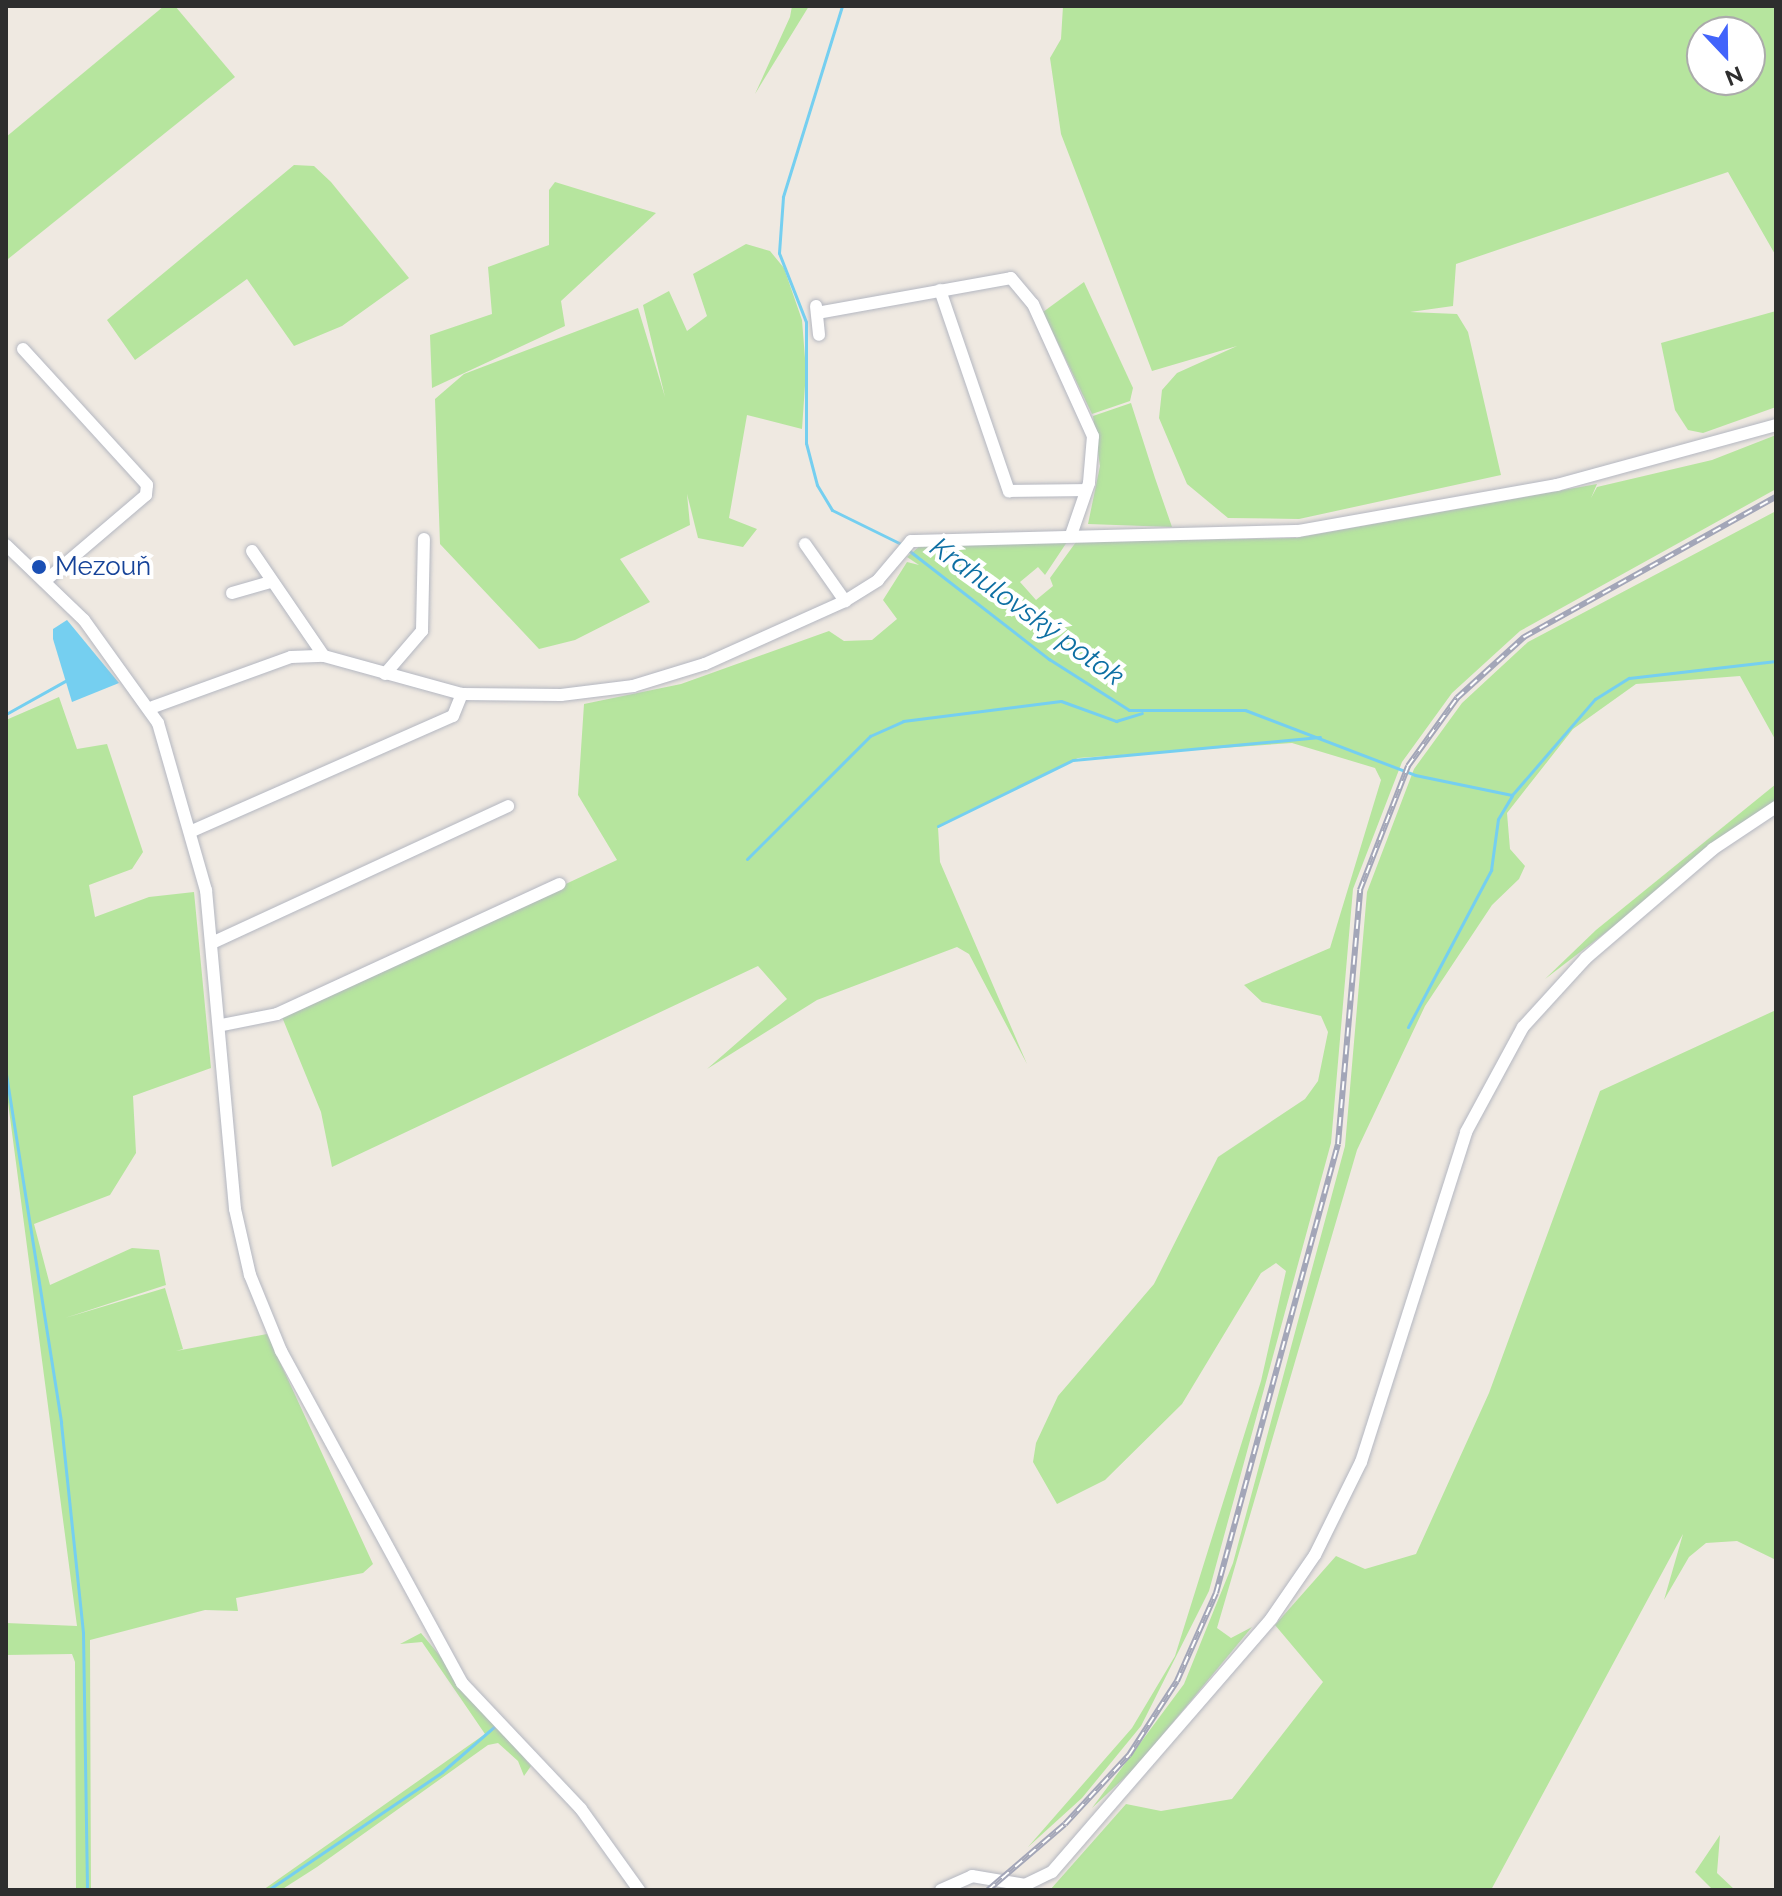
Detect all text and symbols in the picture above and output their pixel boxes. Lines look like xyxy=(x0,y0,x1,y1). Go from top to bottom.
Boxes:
north arrow xyxy=(1686,16,1766,96)
text: N xyxy=(1722,61,1747,92)
water label: Krahulovský potok xyxy=(923,530,1131,694)
place label: Mezouň xyxy=(55,551,151,583)
marker: Mezouň xyxy=(30,558,48,576)

